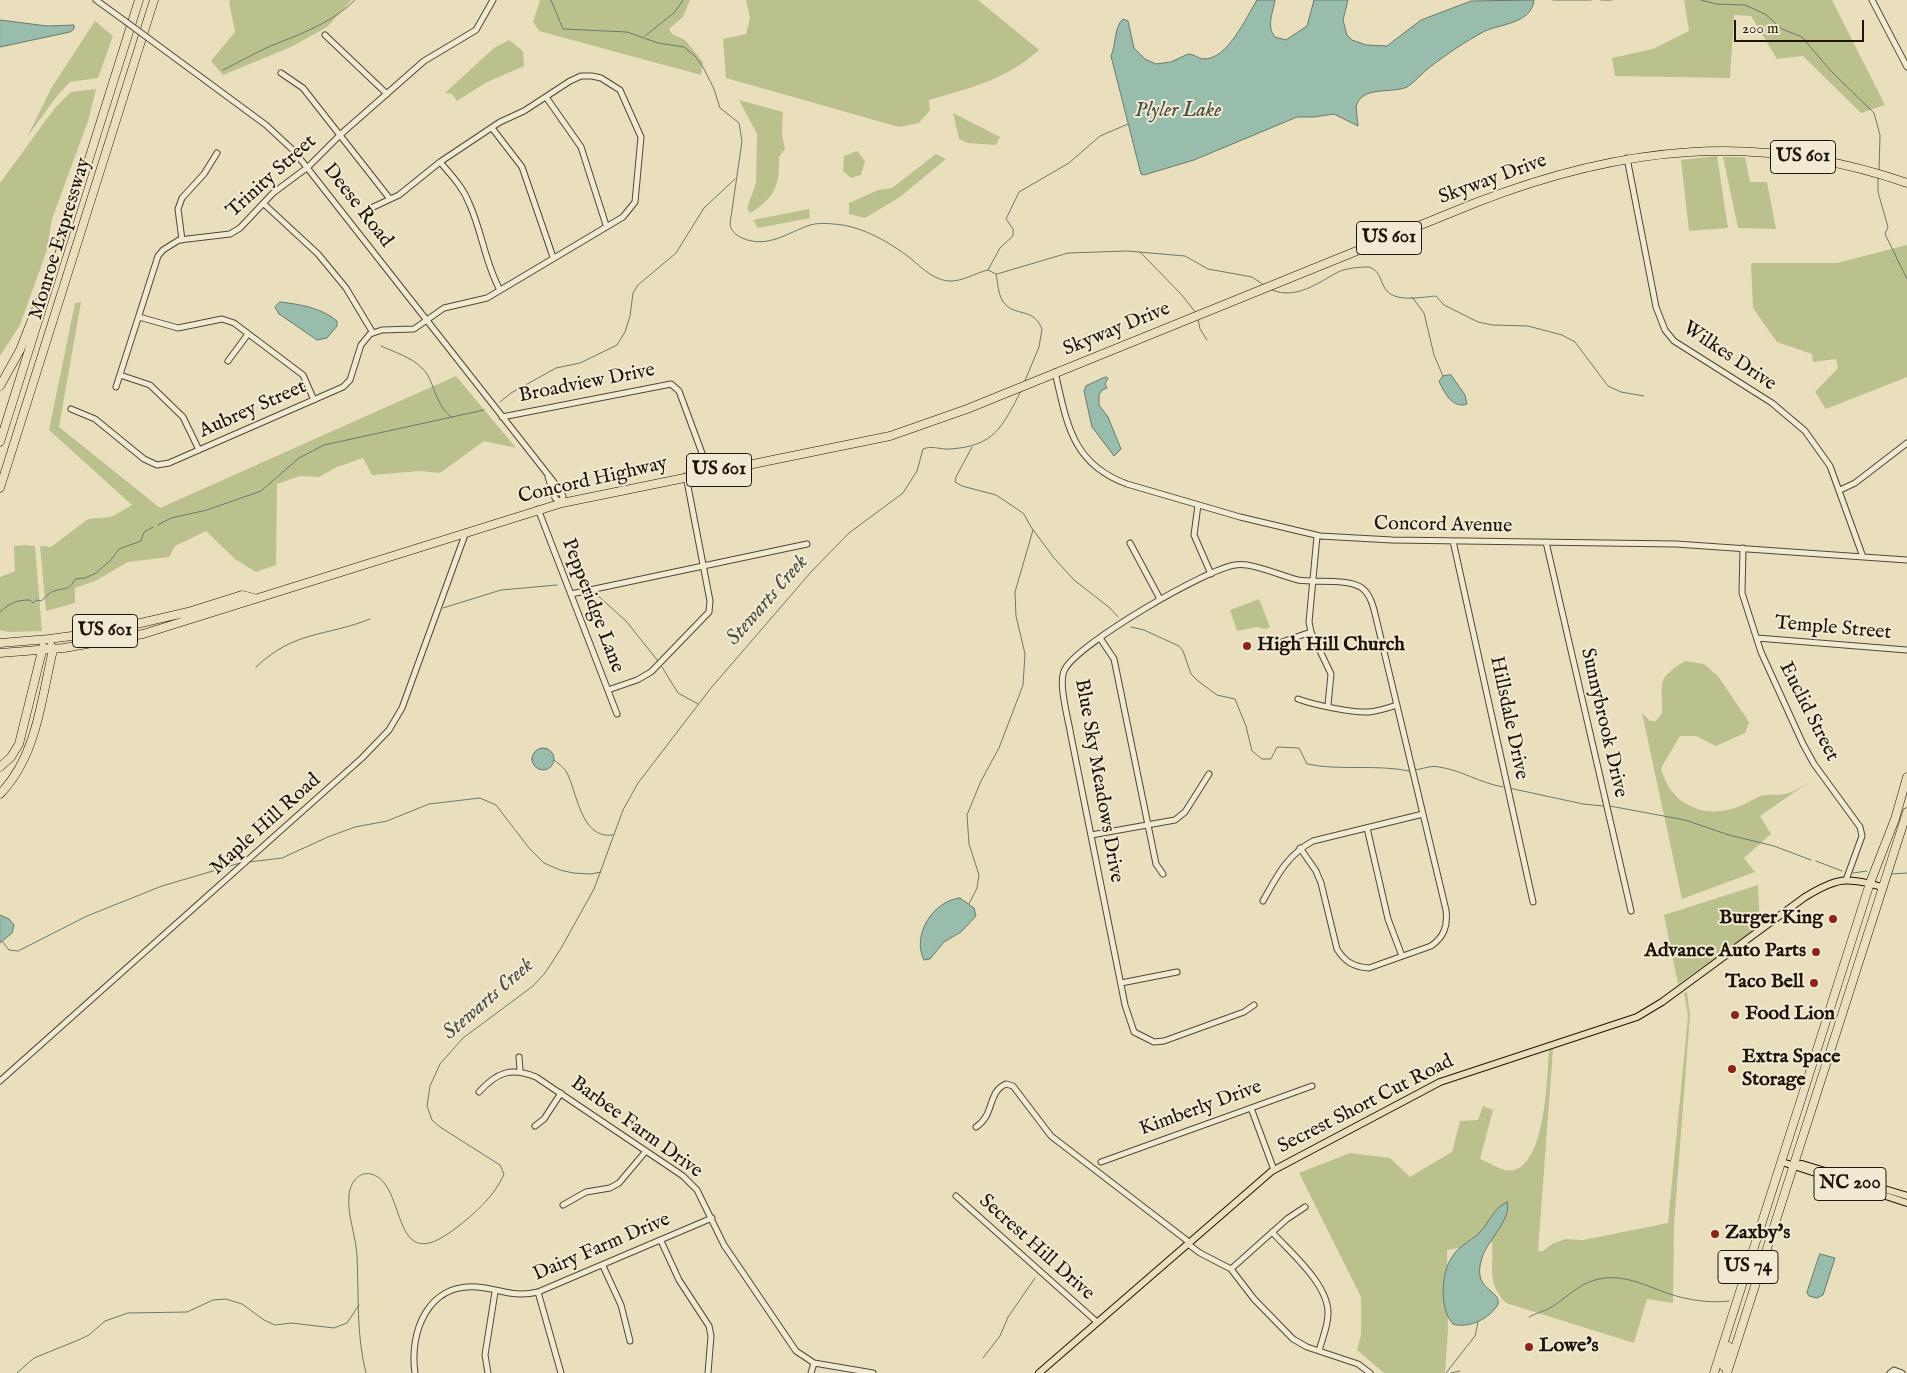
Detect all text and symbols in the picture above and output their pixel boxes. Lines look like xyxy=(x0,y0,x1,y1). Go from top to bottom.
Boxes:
scale bar xyxy=(1737,10,1867,42)
text: 200 m xyxy=(1742,19,1779,38)
water label: Plyler Lake xyxy=(1135,99,1221,125)
street label: Trinity Street xyxy=(222,130,322,224)
road number: US 601 xyxy=(1770,140,1836,173)
street label: Skyway Drive xyxy=(1436,149,1550,211)
street label: Monroe Expressway xyxy=(25,155,97,323)
street label: Deese Road xyxy=(317,159,397,253)
road number: US 601 xyxy=(1356,222,1422,254)
street label: Skyway Drive xyxy=(1060,298,1174,362)
street label: Wilkes Drive xyxy=(1678,317,1780,397)
street label: Broadview Drive xyxy=(517,359,657,409)
street label: Aubrey Street xyxy=(196,376,310,444)
street label: Concord Highway xyxy=(516,452,670,510)
road number: US 601 xyxy=(686,454,752,486)
street label: Concord Avenue xyxy=(1374,513,1512,539)
street label: Pepperidge Lane xyxy=(555,536,629,676)
water label: Stewarts Creek xyxy=(722,550,814,652)
street label: Temple Street xyxy=(1774,612,1892,646)
road number: US 601 xyxy=(72,614,138,648)
place label: High Hill Church xyxy=(1257,634,1405,658)
marker: High Hill Church xyxy=(1241,640,1253,652)
street label: Sunnybrook Drive xyxy=(1574,646,1632,800)
street label: Hillsdale Drive xyxy=(1483,654,1533,782)
street label: Euclid Street xyxy=(1773,658,1843,766)
street label: Blue Sky Meadows Drive xyxy=(1068,677,1128,885)
street label: Maple Hill Road xyxy=(206,769,326,881)
place label: Burger King xyxy=(1719,907,1823,931)
marker: Burger King xyxy=(1827,913,1839,925)
place label: Advance Auto Parts xyxy=(1645,940,1806,964)
marker: Advance Auto Parts xyxy=(1810,946,1822,958)
water label: Stewarts Creek xyxy=(438,954,540,1046)
place label: Taco Bell xyxy=(1725,971,1804,995)
marker: Taco Bell xyxy=(1808,977,1820,989)
place label: Food Lion xyxy=(1745,1003,1835,1027)
marker: Food Lion xyxy=(1729,1009,1741,1021)
place label: Extra Space Storage xyxy=(1742,1046,1840,1093)
street label: Secrest Short Cut Road xyxy=(1274,1050,1458,1160)
marker: Extra Space Storage xyxy=(1726,1063,1738,1075)
street label: Barbee Farm Drive xyxy=(565,1072,707,1184)
street label: Kimberly Drive xyxy=(1137,1076,1265,1142)
road number: NC 200 xyxy=(1814,1168,1886,1200)
street label: Secrest Hill Drive xyxy=(973,1190,1099,1306)
street label: Dairy Farm Drive xyxy=(530,1208,674,1288)
place label: Zaxby's xyxy=(1725,1222,1790,1246)
marker: Zaxby's xyxy=(1709,1228,1721,1240)
road number: US 74 xyxy=(1718,1250,1778,1284)
place label: Lowe's xyxy=(1539,1335,1599,1359)
marker: Lowe's xyxy=(1523,1341,1535,1353)

